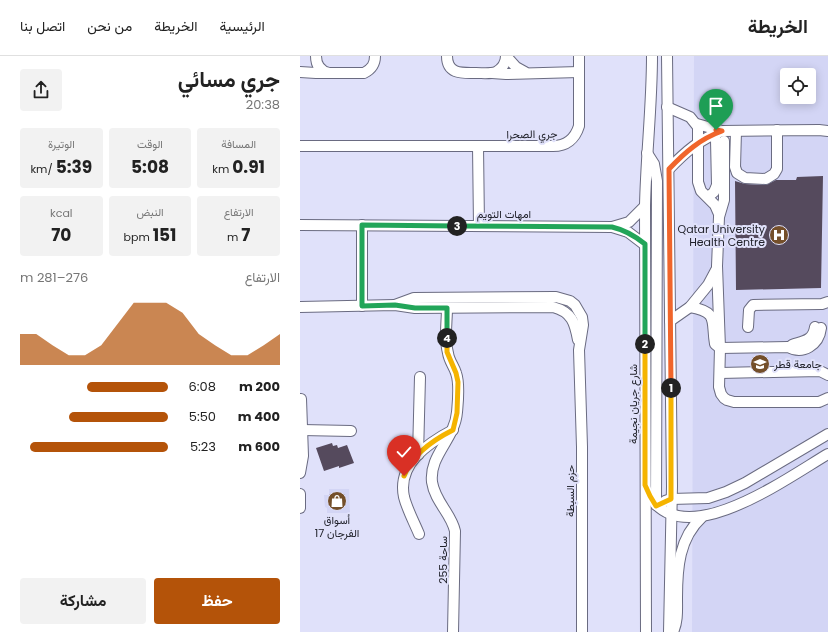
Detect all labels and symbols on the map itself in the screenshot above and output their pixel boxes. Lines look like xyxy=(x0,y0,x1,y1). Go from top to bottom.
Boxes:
pin xyxy=(699,89,733,130)
street label: جري الصحرا xyxy=(506,126,558,144)
street label: امهات التويم xyxy=(477,206,531,222)
pin: 3 xyxy=(447,216,467,236)
place label: Qatar University Health Centre xyxy=(678,221,766,250)
hospital icon: Qatar University Health Centre xyxy=(768,224,790,246)
pin: 4 xyxy=(437,328,457,348)
pin: 2 xyxy=(635,334,655,354)
school or university icon: جامعة قطر xyxy=(749,353,771,375)
place label: جامعة قطر xyxy=(773,356,822,372)
street label: شارع جريان نجيمة xyxy=(625,364,641,444)
pin: 1 xyxy=(661,378,681,398)
pin xyxy=(387,435,421,476)
street label: حزم السبطة xyxy=(562,465,578,517)
shop icon: أسواق الفرجان 17 xyxy=(326,490,348,512)
place label: أسواق الفرجان 17 xyxy=(315,512,359,541)
street label: ساحة 255 xyxy=(435,536,451,584)

